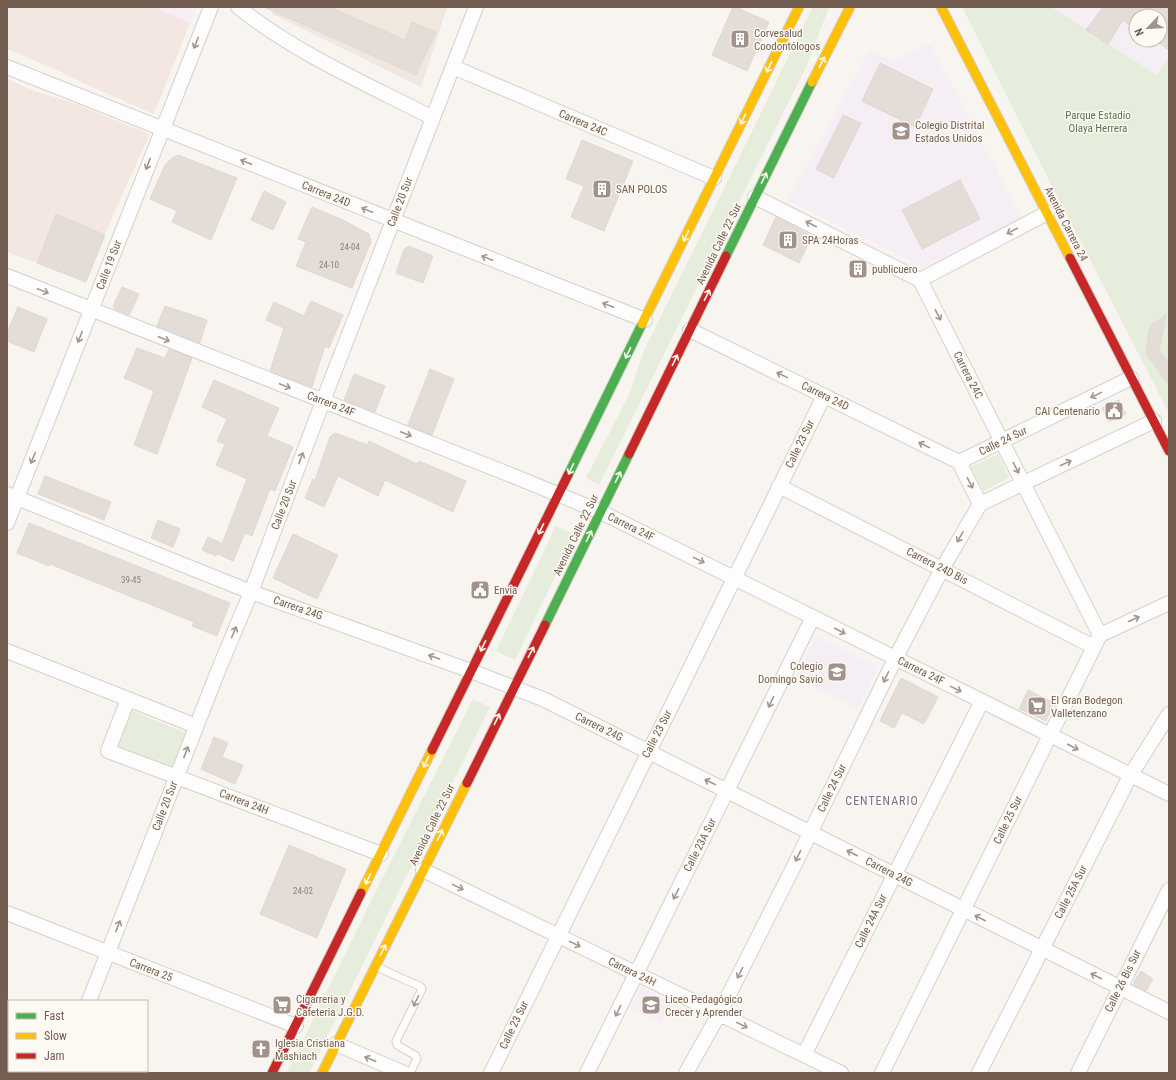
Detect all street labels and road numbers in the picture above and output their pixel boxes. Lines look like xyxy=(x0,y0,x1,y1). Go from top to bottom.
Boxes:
street label: Carrera 24C xyxy=(557,107,609,139)
street label: Calle 20 Sur xyxy=(385,175,416,229)
street label: Carrera 24D xyxy=(300,178,352,210)
street label: Avenida Carrera 24 xyxy=(1042,185,1091,264)
street label: Avenida Calle 22 Sur xyxy=(694,201,745,287)
street label: Calle 19 Sur xyxy=(94,238,125,292)
street label: Carrera 24C xyxy=(951,349,985,401)
street label: Carrera 24D xyxy=(799,379,851,413)
street label: Carrera 24F xyxy=(305,389,357,419)
street label: Calle 23 Sur xyxy=(783,417,818,470)
street label: Calle 24 Sur xyxy=(977,423,1030,458)
street label: Calle 20 Sur xyxy=(269,478,300,532)
street label: Avenida Calle 22 Sur xyxy=(551,492,602,578)
street label: Carrera 24F xyxy=(606,510,656,544)
street label: Carrera 24D Bis xyxy=(904,545,970,587)
street label: Carrera 24G xyxy=(272,593,324,623)
street label: Carrera 24F xyxy=(896,654,946,688)
street label: Calle 23 Sur xyxy=(639,707,675,760)
street label: Carrera 24G xyxy=(573,710,625,744)
street label: Calle 24 Sur xyxy=(815,761,850,814)
street label: Calle 20 Sur xyxy=(150,779,181,833)
street label: Avenida Calle 22 Sur xyxy=(407,782,458,868)
street label: Carrera 24H xyxy=(217,787,271,817)
street label: Calle 25 Sur xyxy=(991,793,1026,846)
street label: Calle 23A Sur xyxy=(681,815,719,874)
street label: Carrera 24G xyxy=(863,855,915,889)
street label: Calle 25A Sur xyxy=(1052,862,1090,921)
street label: Calle 24A Sur xyxy=(852,891,890,950)
street label: Calle 26 Bis Sur xyxy=(1102,947,1144,1014)
street label: Carrera 24H xyxy=(606,955,658,989)
street label: Carrera 25 xyxy=(128,956,174,984)
street label: Calle 23 Sur xyxy=(497,998,532,1051)

